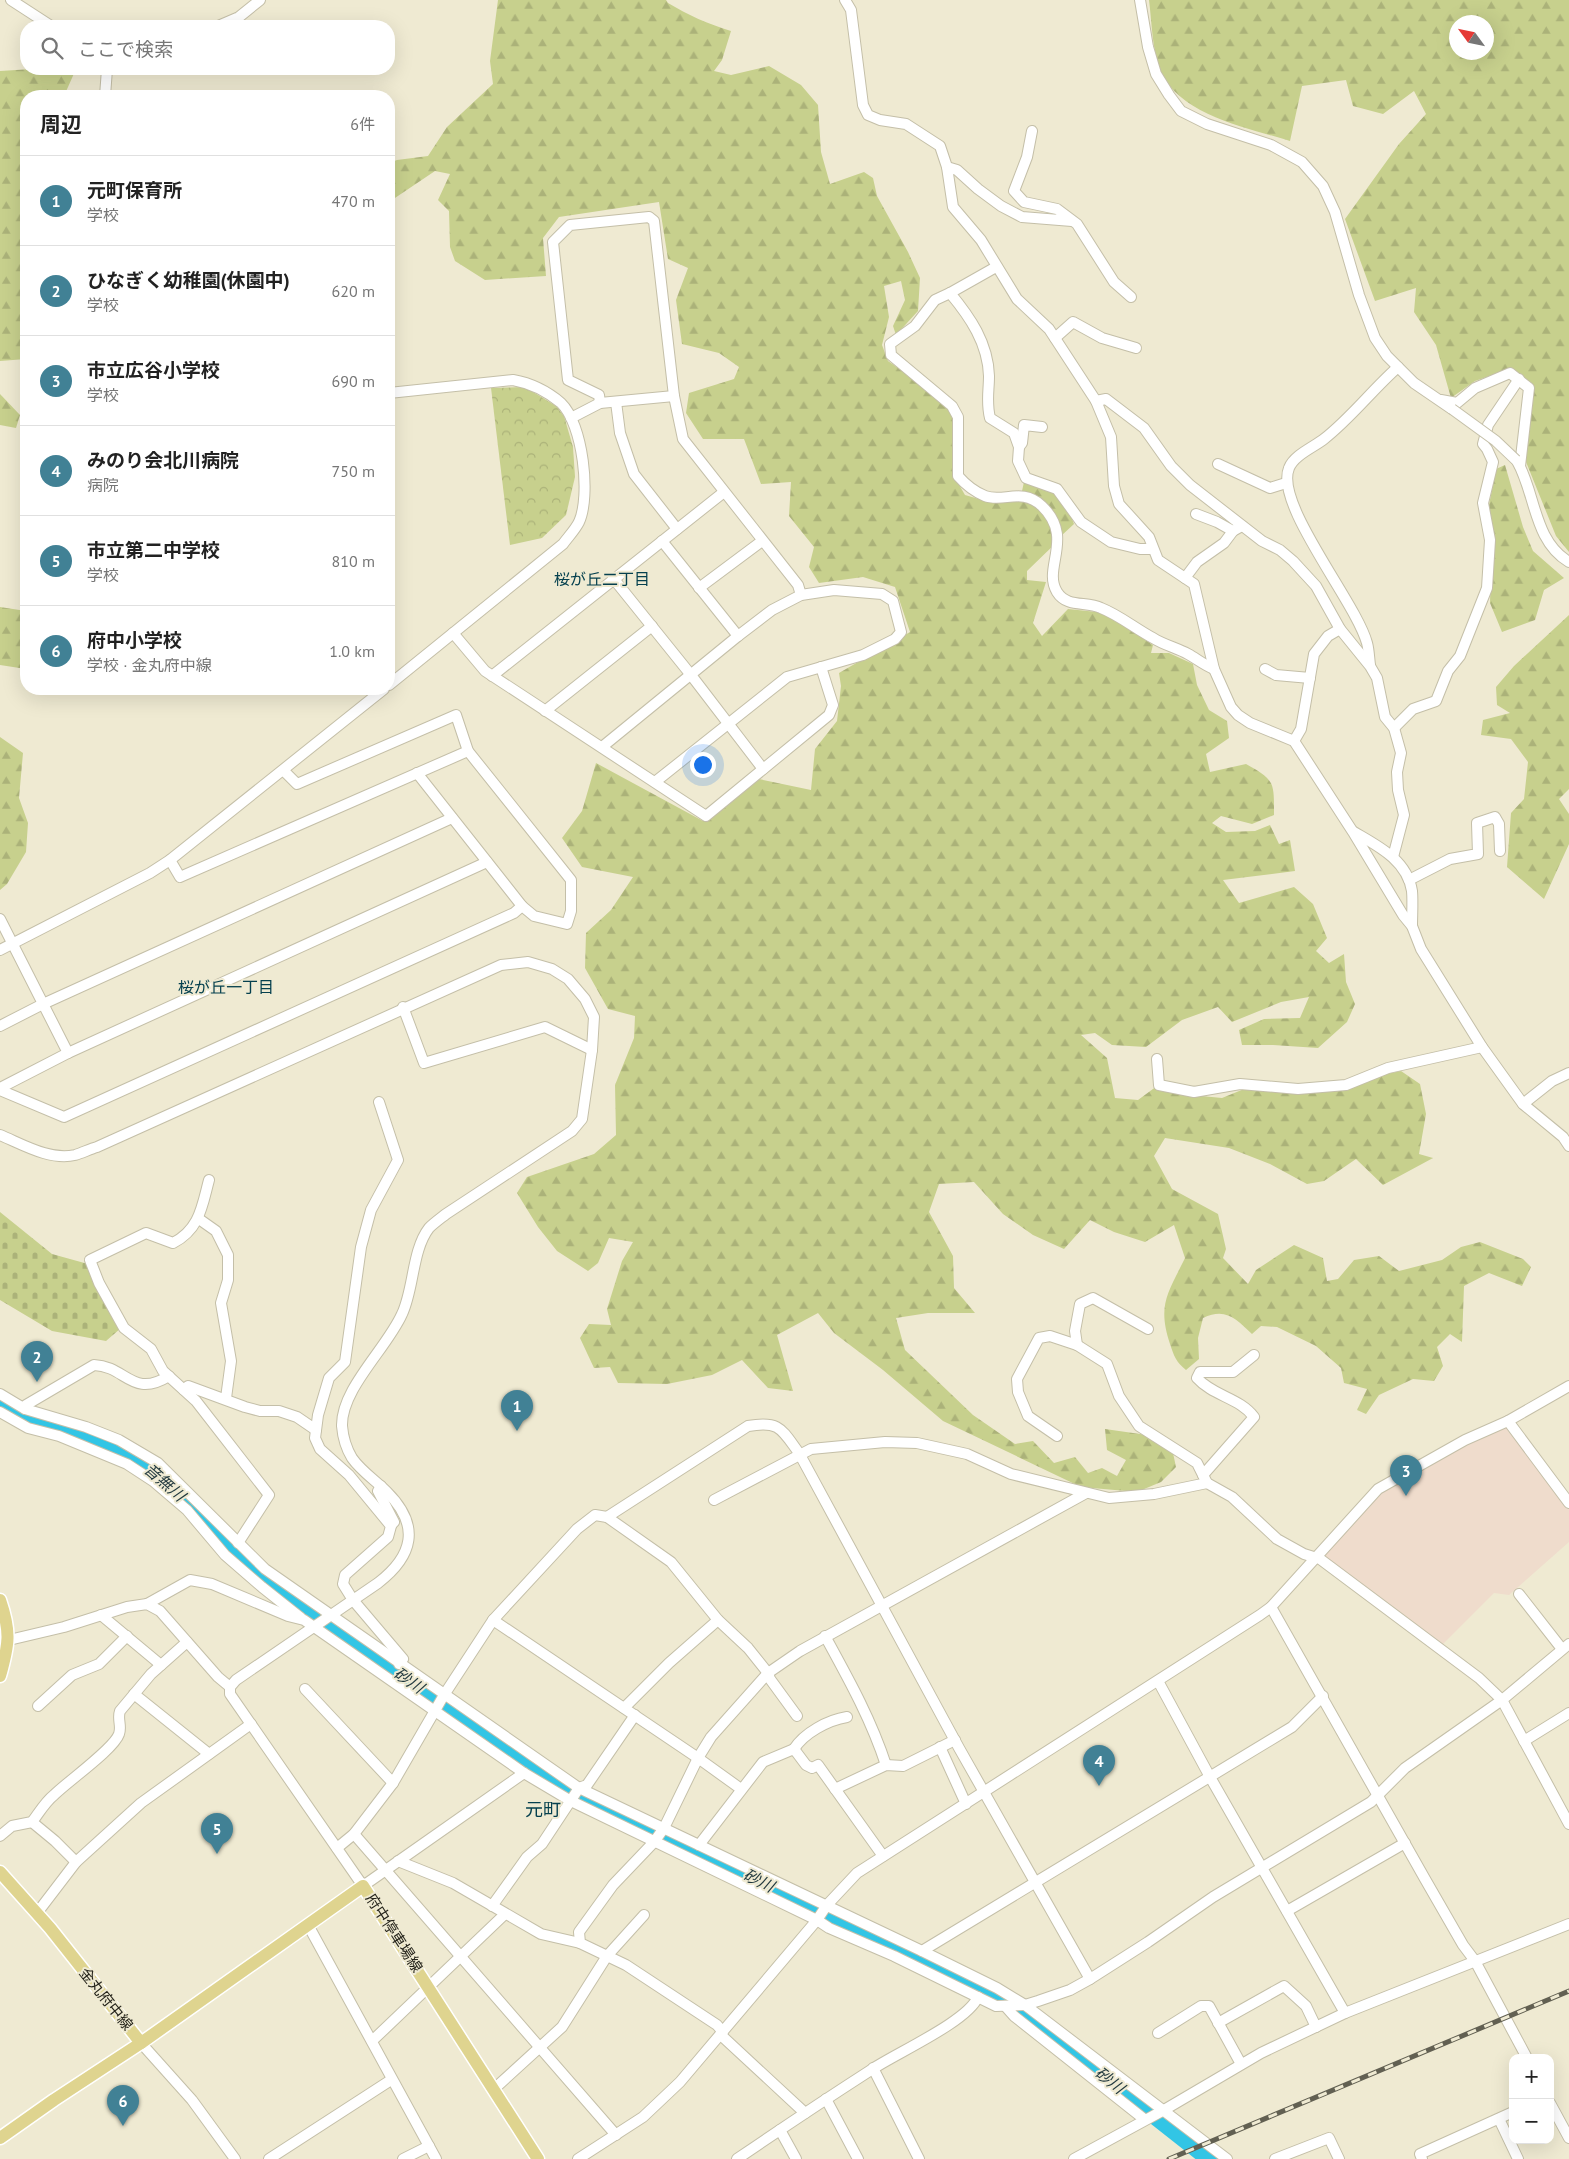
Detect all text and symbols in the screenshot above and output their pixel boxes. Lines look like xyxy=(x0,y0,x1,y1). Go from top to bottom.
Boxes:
north arrow xyxy=(1449,15,1494,60)
search box xyxy=(20,20,395,75)
icon: search xyxy=(38,34,66,62)
text: ここで検索 xyxy=(78,37,173,61)
text: 周辺 xyxy=(40,111,82,138)
text: 6件 xyxy=(350,114,375,134)
text: 元町保育所 xyxy=(87,178,182,202)
text: 1 xyxy=(51,191,61,211)
text: 470 m xyxy=(332,191,375,211)
text: 学校 xyxy=(87,205,119,225)
text: ひなぎく幼稚園(休園中) xyxy=(87,268,290,292)
text: 2 xyxy=(51,281,61,301)
text: 620 m xyxy=(332,281,375,301)
text: 学校 xyxy=(87,295,119,315)
text: 市立広谷小学校 xyxy=(87,358,220,382)
text: 3 xyxy=(51,371,61,391)
text: 690 m xyxy=(332,371,375,391)
text: 学校 xyxy=(87,385,119,405)
text: みのり会北川病院 xyxy=(87,448,239,472)
text: 4 xyxy=(51,461,61,481)
text: 750 m xyxy=(332,461,375,481)
text: 病院 xyxy=(87,475,119,495)
text: 市立第二中学校 xyxy=(87,538,220,562)
text: 5 xyxy=(51,551,61,571)
text: 810 m xyxy=(332,551,375,571)
text: 学校 xyxy=(87,565,119,585)
district label: 桜が丘二丁目 xyxy=(554,569,650,589)
text: 府中小学校 xyxy=(87,628,182,652)
text: 6 xyxy=(51,641,61,661)
text: 1.0 km xyxy=(329,641,375,661)
text: 学校 · 金丸府中線 xyxy=(87,655,212,675)
your location xyxy=(690,752,716,778)
district label: 桜が丘一丁目 xyxy=(178,977,274,997)
pin: 2 xyxy=(21,1341,53,1382)
pin: 1 xyxy=(501,1390,533,1431)
pin: 3 xyxy=(1390,1455,1422,1496)
water label: 音無川 xyxy=(140,1459,191,1507)
water label: 砂川 xyxy=(390,1663,430,1698)
pin: 4 xyxy=(1083,1745,1115,1786)
district label: 元町 xyxy=(525,1798,561,1821)
pin: 5 xyxy=(201,1813,233,1854)
water label: 砂川 xyxy=(740,1864,780,1897)
street label: 府中停車場線 xyxy=(362,1890,427,1976)
street label: 金丸府中線 xyxy=(75,1964,137,2034)
map controls xyxy=(1509,2054,1554,2144)
button: + xyxy=(1509,2054,1554,2099)
water label: 砂川 xyxy=(1091,2062,1130,2099)
pin: 6 xyxy=(107,2085,139,2126)
button: − xyxy=(1509,2099,1554,2144)

